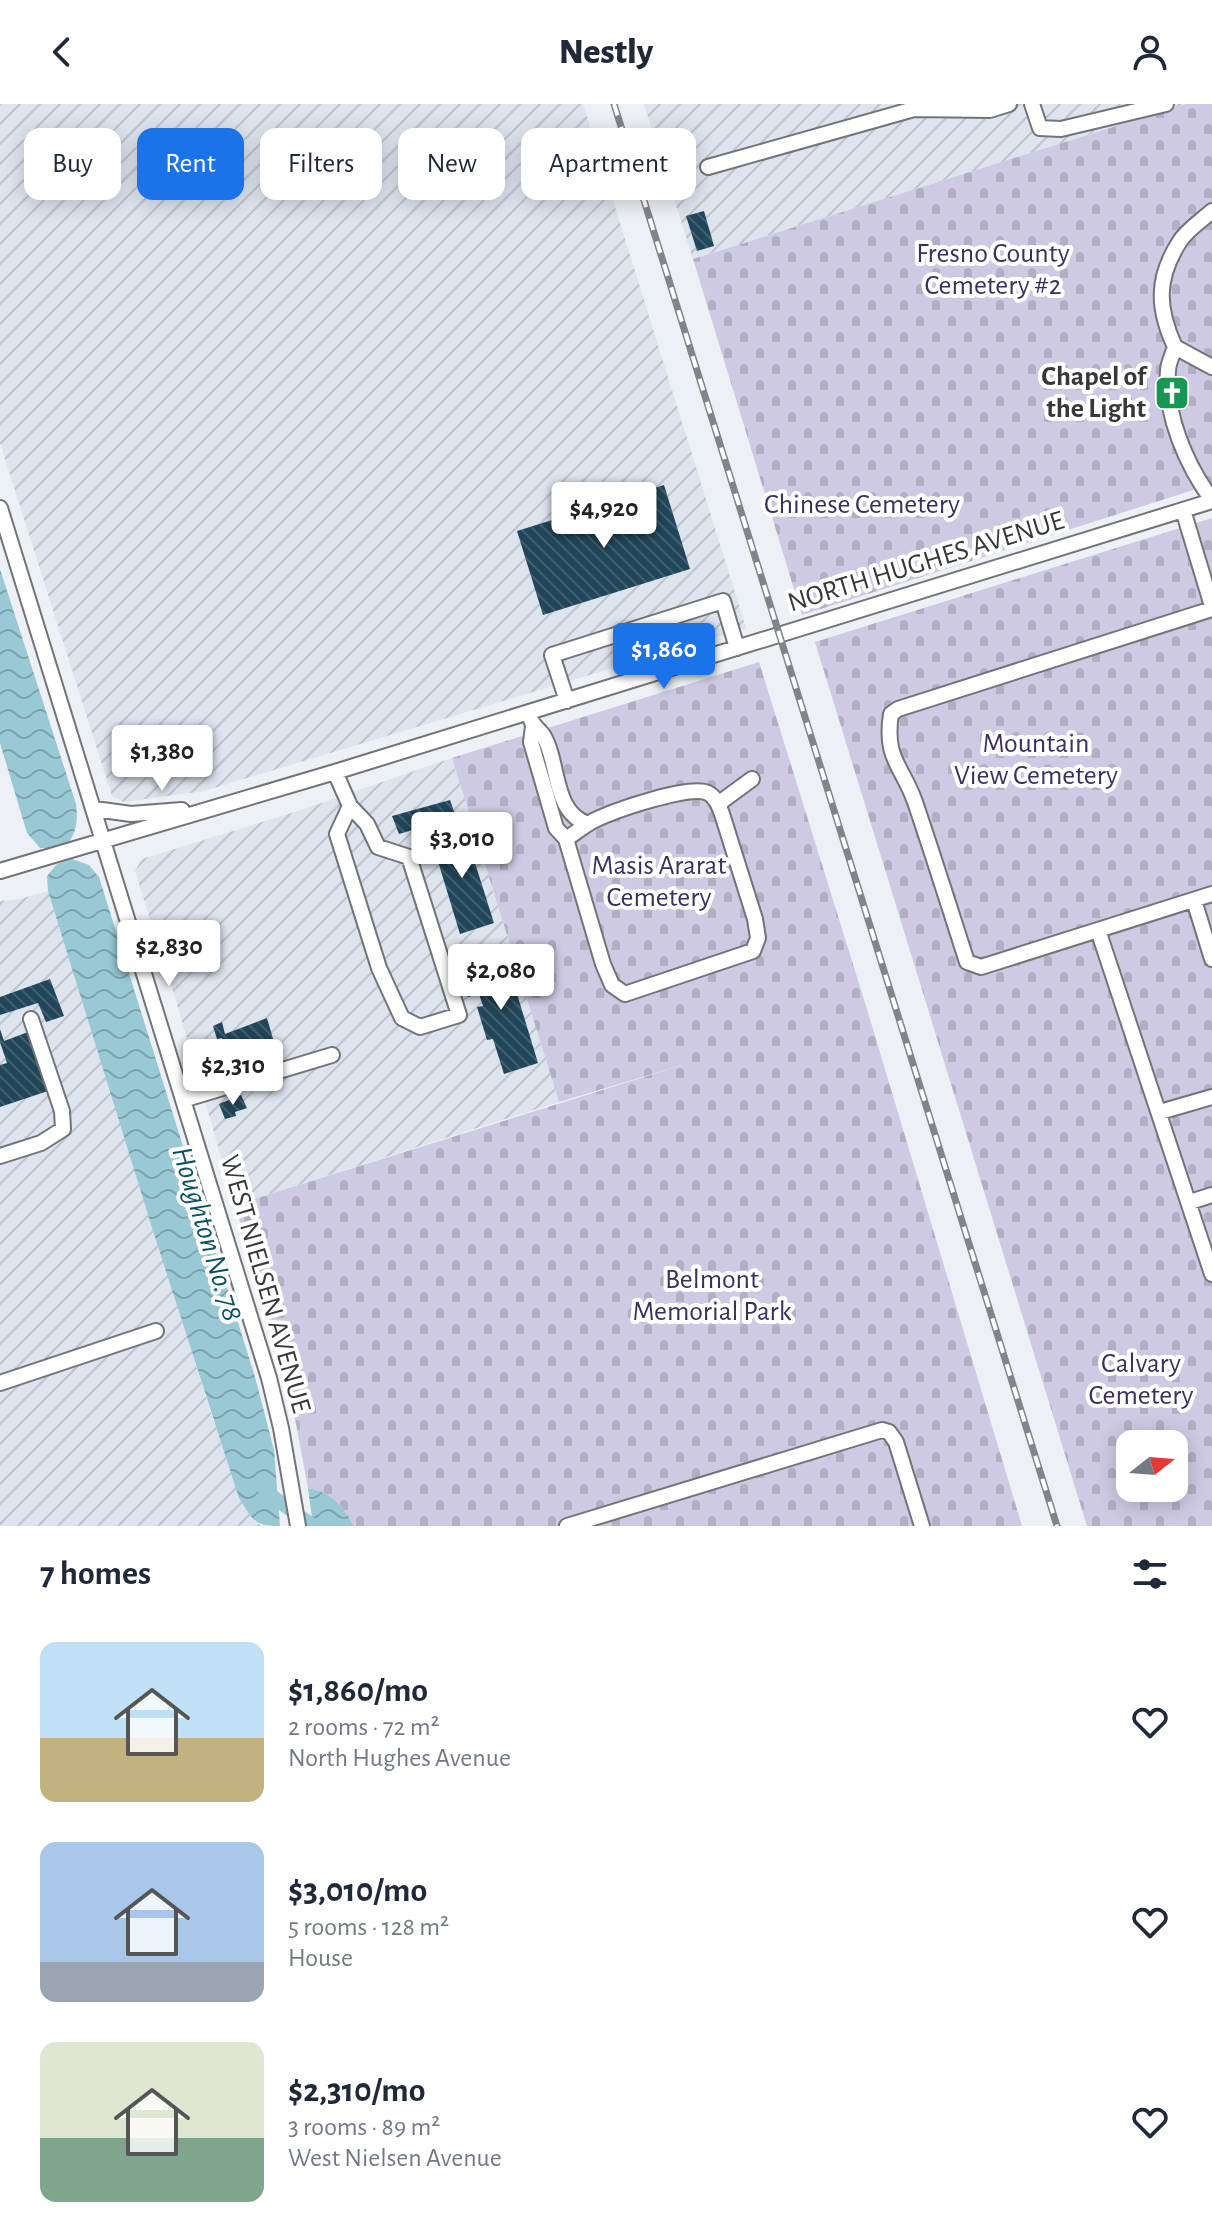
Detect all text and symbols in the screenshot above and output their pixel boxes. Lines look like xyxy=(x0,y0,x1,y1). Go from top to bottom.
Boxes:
icon: back xyxy=(40,30,84,74)
icon: person xyxy=(1128,30,1172,74)
text: Nestly xyxy=(559,34,653,70)
chip: Buy xyxy=(24,128,121,200)
chip: Rent xyxy=(137,128,244,200)
chip: Filters xyxy=(260,128,382,200)
chip: New xyxy=(398,128,505,200)
chip: Apartment xyxy=(521,128,696,200)
park label: Fresno County Cemetery #2 xyxy=(916,240,1070,300)
place label: Chapel of the Light xyxy=(1041,363,1148,423)
church icon: Chapel of the Light xyxy=(1153,374,1191,412)
pin: $4,920 xyxy=(539,482,669,550)
park label: Chinese Cemetery xyxy=(764,491,960,519)
text: $4,920 xyxy=(569,495,639,521)
street label: NORTH HUGHES AVENUE xyxy=(784,507,1068,617)
pin: $1,860 xyxy=(599,623,729,691)
text: $1,860 xyxy=(631,636,697,662)
pin: $1,380 xyxy=(97,725,227,793)
park label: Mountain View Cemetery xyxy=(954,730,1118,790)
text: $1,380 xyxy=(130,738,194,764)
pin: $3,010 xyxy=(397,812,527,880)
text: $3,010 xyxy=(429,825,495,851)
park label: Masis Ararat Cemetery xyxy=(592,852,726,912)
pin: $2,830 xyxy=(104,920,234,988)
text: $2,830 xyxy=(135,933,203,959)
pin: $2,080 xyxy=(436,944,566,1012)
text: $2,080 xyxy=(466,957,536,983)
pin: $2,310 xyxy=(168,1039,298,1107)
text: $2,310 xyxy=(201,1052,265,1078)
water label: Houghton No. 78 xyxy=(166,1143,248,1325)
street label: WEST NIELSEN AVENUE xyxy=(215,1152,315,1416)
park label: Belmont Memorial Park xyxy=(633,1266,792,1326)
park label: Calvary Cemetery xyxy=(1088,1350,1194,1410)
north arrow xyxy=(1116,1430,1188,1502)
map controls xyxy=(1116,1430,1188,1502)
icon: filters xyxy=(1128,1552,1172,1596)
text: 7 homes xyxy=(40,1557,151,1591)
icon: home xyxy=(104,1674,200,1770)
text: $1,860/mo xyxy=(288,1674,428,1708)
icon: heart xyxy=(1128,1700,1172,1744)
text: 2 rooms · 72 m² xyxy=(288,1714,440,1740)
text: North Hughes Avenue xyxy=(288,1745,511,1771)
icon: home xyxy=(104,1874,200,1970)
text: $3,010/mo xyxy=(288,1874,427,1908)
icon: heart xyxy=(1128,1900,1172,1944)
text: 5 rooms · 128 m² xyxy=(288,1914,449,1940)
text: House xyxy=(288,1945,353,1971)
icon: home xyxy=(104,2074,200,2170)
text: $2,310/mo xyxy=(288,2074,426,2108)
icon: heart xyxy=(1128,2100,1172,2144)
text: 3 rooms · 89 m² xyxy=(288,2114,440,2140)
text: West Nielsen Avenue xyxy=(288,2145,502,2171)

